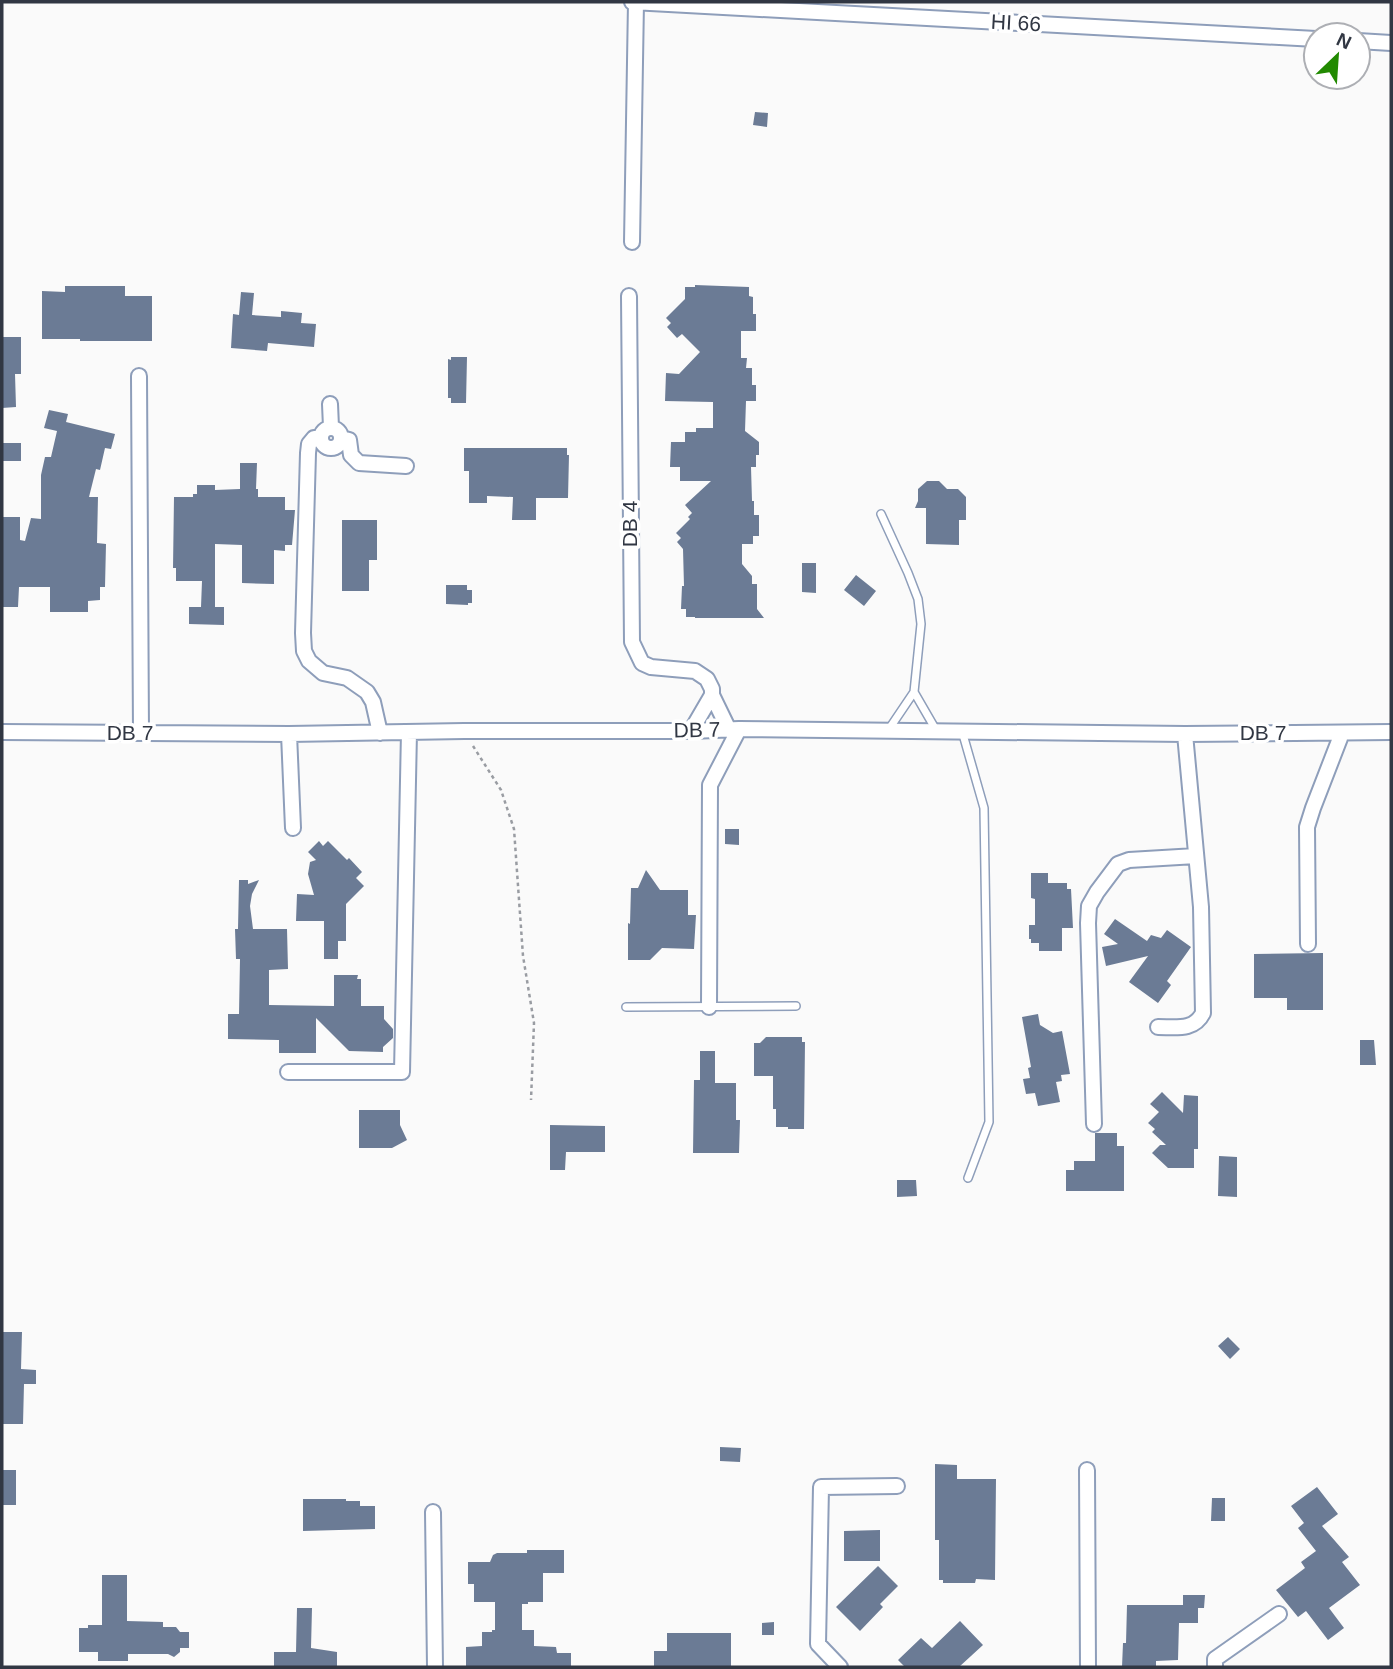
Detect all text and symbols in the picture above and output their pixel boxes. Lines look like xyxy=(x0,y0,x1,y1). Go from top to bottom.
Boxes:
street label: HI 66 xyxy=(990,10,1042,35)
north arrow xyxy=(1302,21,1372,91)
text: N xyxy=(1333,29,1355,53)
street label: DB 4 xyxy=(618,500,641,547)
street label: DB 7 xyxy=(673,718,721,741)
street label: DB 7 xyxy=(107,721,153,744)
street label: DB 7 xyxy=(1240,721,1286,744)

